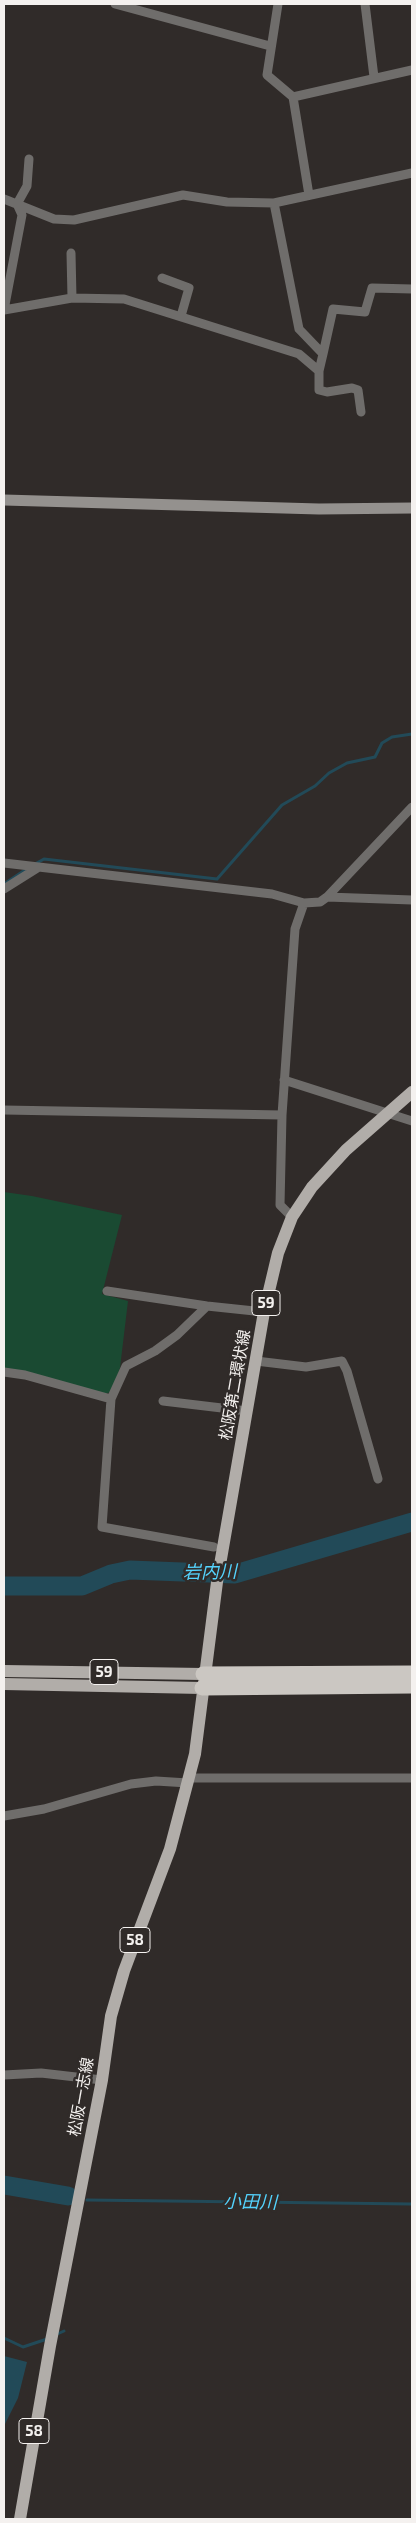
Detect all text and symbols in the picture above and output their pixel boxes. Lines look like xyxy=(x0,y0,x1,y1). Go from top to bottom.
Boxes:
road number: 59 xyxy=(252,1290,280,1316)
street label: 松阪第二環状線 xyxy=(216,1328,254,1442)
water label: 岩内川 xyxy=(183,1561,237,1583)
road number: 59 xyxy=(90,1660,118,1684)
road number: 58 xyxy=(120,1928,150,1952)
street label: 松阪一志線 xyxy=(65,2056,97,2138)
water label: 小田川 xyxy=(223,2191,277,2213)
road number: 58 xyxy=(19,2418,49,2444)

